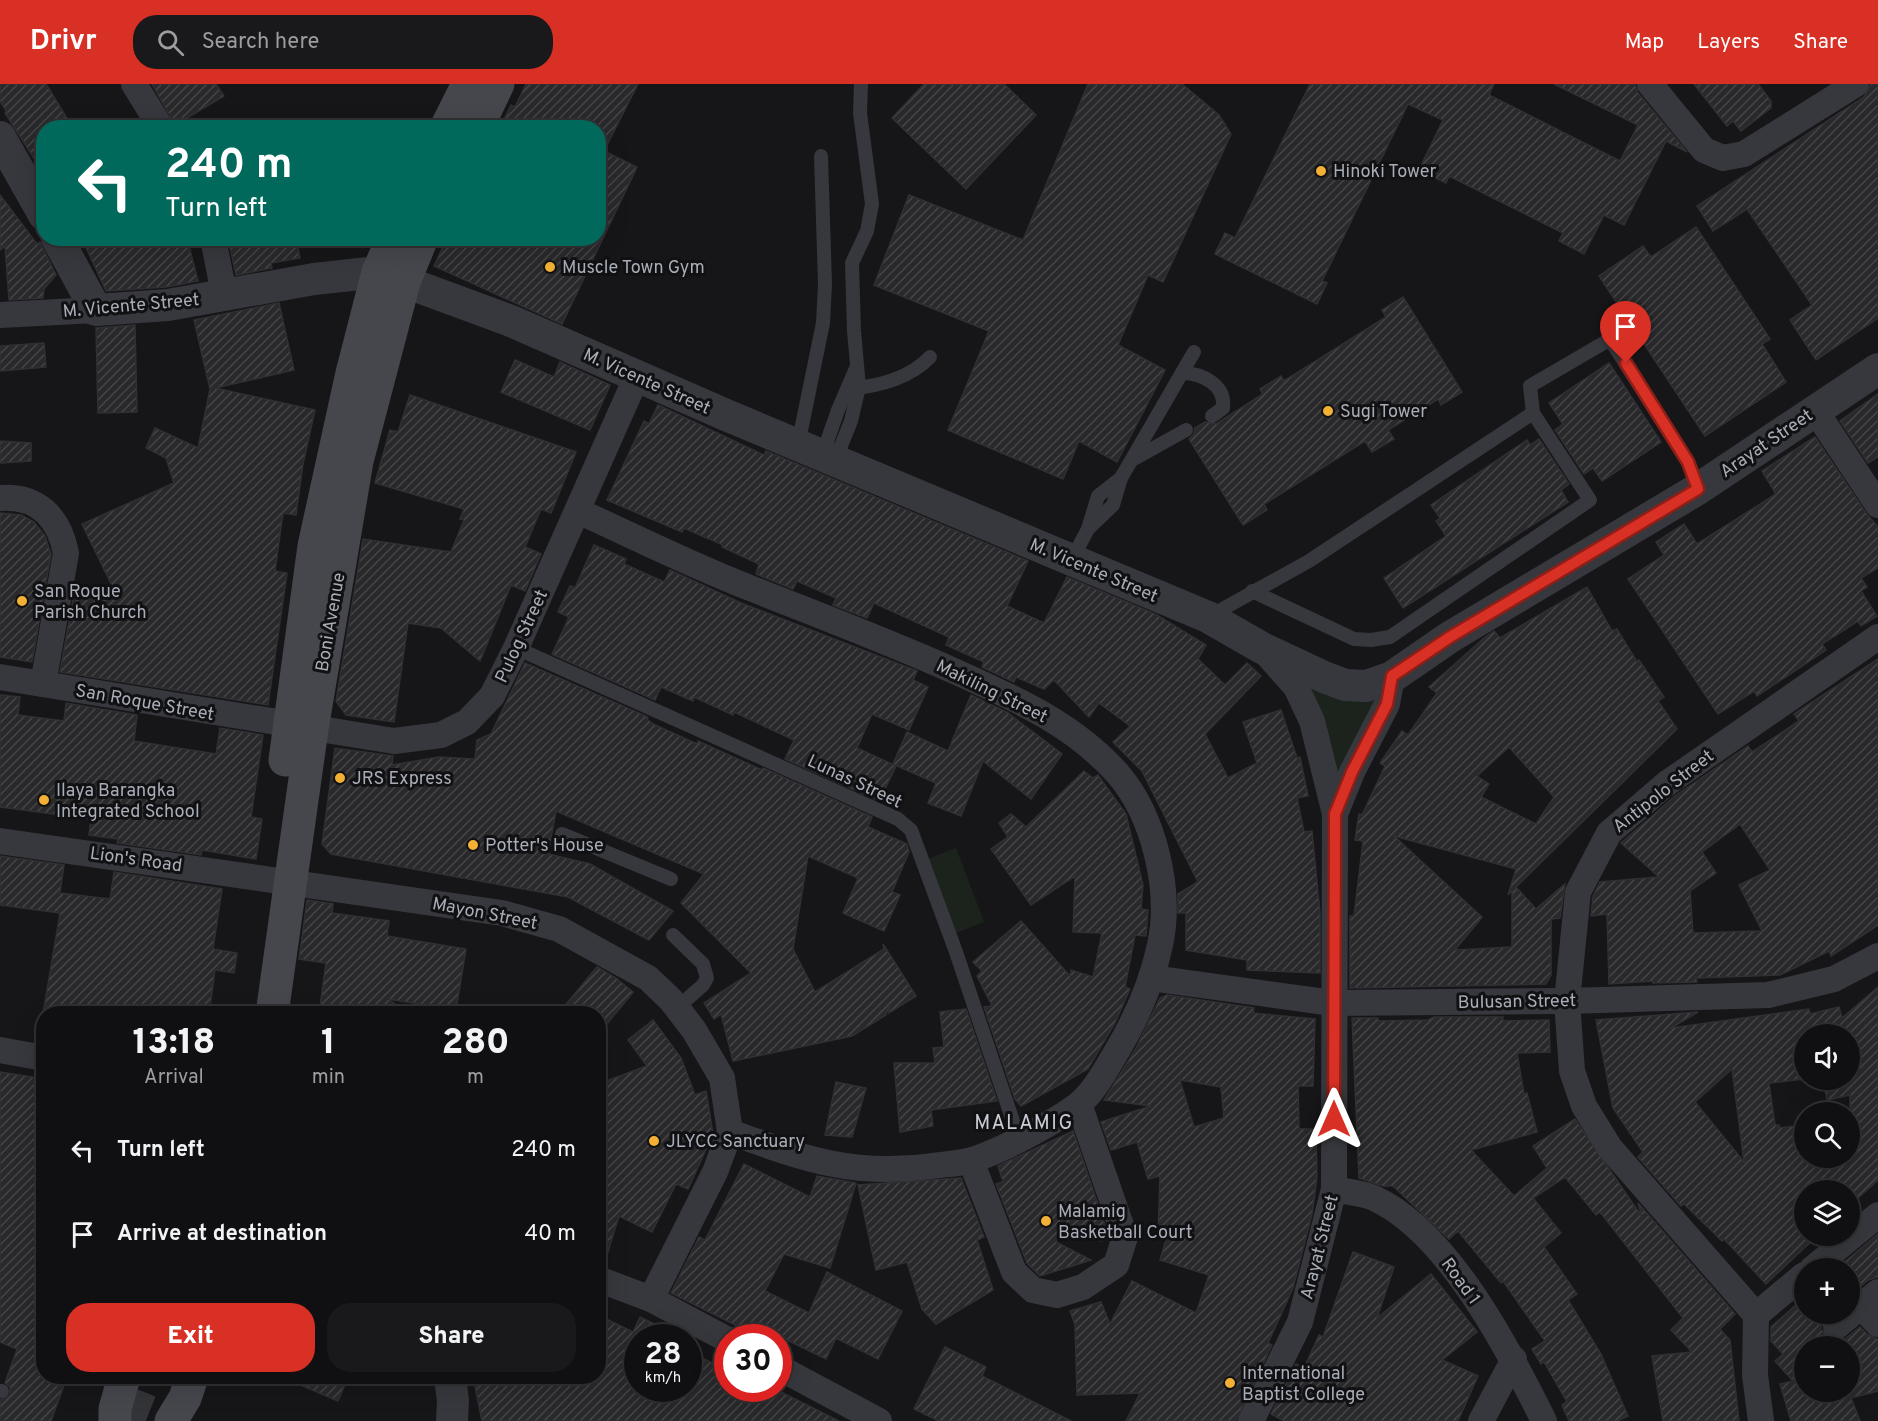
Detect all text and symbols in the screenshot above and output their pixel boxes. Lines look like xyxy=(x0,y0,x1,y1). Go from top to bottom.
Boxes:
search box xyxy=(133,15,553,69)
text: Drivr xyxy=(30,24,97,60)
icon: search xyxy=(154,26,187,59)
text: Search here xyxy=(202,29,319,56)
text: Map xyxy=(1625,29,1664,56)
text: Layers xyxy=(1697,29,1760,56)
text: Share xyxy=(1793,29,1848,56)
text: 240 m xyxy=(165,140,293,193)
icon: left xyxy=(66,144,144,222)
place label: Hinoki Tower xyxy=(1333,161,1437,184)
marker: Hinoki Tower xyxy=(1314,164,1328,178)
text: Turn left xyxy=(165,192,267,226)
place label: Muscle Town Gym xyxy=(562,257,705,280)
marker: Muscle Town Gym xyxy=(543,260,557,274)
street label: M. Vicente Street xyxy=(62,289,200,324)
pin xyxy=(1600,301,1651,363)
icon: arrive xyxy=(1609,310,1642,343)
street label: M. Vicente Street xyxy=(579,344,714,421)
place label: Sugi Tower xyxy=(1340,401,1427,424)
marker: Sugi Tower xyxy=(1321,404,1335,418)
street label: Arayat Street xyxy=(1716,405,1818,484)
street label: M. Vicente Street xyxy=(1026,534,1161,609)
street label: Boni Avenue xyxy=(311,571,352,674)
place label: San Roque Parish Church xyxy=(34,581,147,625)
street label: Pulog Street xyxy=(491,586,554,687)
marker: San Roque Parish Church xyxy=(15,594,29,608)
street label: Makiling Street xyxy=(932,655,1051,729)
street label: San Roque Street xyxy=(74,680,216,727)
street label: Antipolo Street xyxy=(1609,746,1719,839)
street label: Lunas Street xyxy=(803,750,906,814)
place label: JRS Express xyxy=(352,768,452,791)
marker: JRS Express xyxy=(333,771,347,785)
place label: Ilaya Barangka Integrated School xyxy=(56,780,200,824)
marker: Ilaya Barangka Integrated School xyxy=(37,793,51,807)
place label: Potter's House xyxy=(485,835,604,858)
marker: Potter's House xyxy=(466,838,480,852)
street label: Lion's Road xyxy=(88,843,183,878)
street label: Mayon Street xyxy=(430,893,539,936)
street label: Bulusan Street xyxy=(1457,990,1577,1015)
text: 13:18 xyxy=(132,1021,215,1067)
text: 1 xyxy=(321,1021,336,1067)
text: 280 xyxy=(441,1021,510,1067)
map controls xyxy=(1794,1024,1860,1402)
button: sound xyxy=(1794,1024,1860,1090)
text: Arrival xyxy=(144,1065,204,1091)
text: min xyxy=(312,1065,345,1091)
text: m xyxy=(467,1065,484,1091)
position arrow xyxy=(1302,1087,1366,1151)
button: search xyxy=(1794,1102,1860,1168)
district label: MALAMIG xyxy=(974,1111,1074,1137)
place label: JLYCC Sanctuary xyxy=(666,1131,805,1154)
icon: left xyxy=(66,1134,99,1167)
marker: JLYCC Sanctuary xyxy=(647,1134,661,1148)
text: Turn left xyxy=(117,1137,205,1164)
text: 240 m xyxy=(511,1137,576,1164)
button: layers xyxy=(1794,1180,1860,1246)
street label: Arayat Street xyxy=(1296,1193,1345,1302)
place label: Malamig Basketball Court xyxy=(1058,1201,1192,1245)
marker: Malamig Basketball Court xyxy=(1039,1214,1053,1228)
icon: arrive xyxy=(66,1218,99,1251)
text: Arrive at destination xyxy=(117,1221,327,1248)
text: 40 m xyxy=(524,1221,576,1248)
street label: Road 1 xyxy=(1435,1254,1485,1310)
button: + xyxy=(1794,1258,1860,1324)
button: Exit xyxy=(66,1303,315,1372)
button: Share xyxy=(327,1303,576,1372)
speed limit sign: 30 xyxy=(714,1324,792,1402)
button: − xyxy=(1794,1336,1860,1402)
text: 28 xyxy=(644,1337,682,1374)
place label: International Baptist College xyxy=(1242,1363,1365,1407)
text: km/h xyxy=(645,1369,681,1388)
marker: International Baptist College xyxy=(1223,1376,1237,1390)

